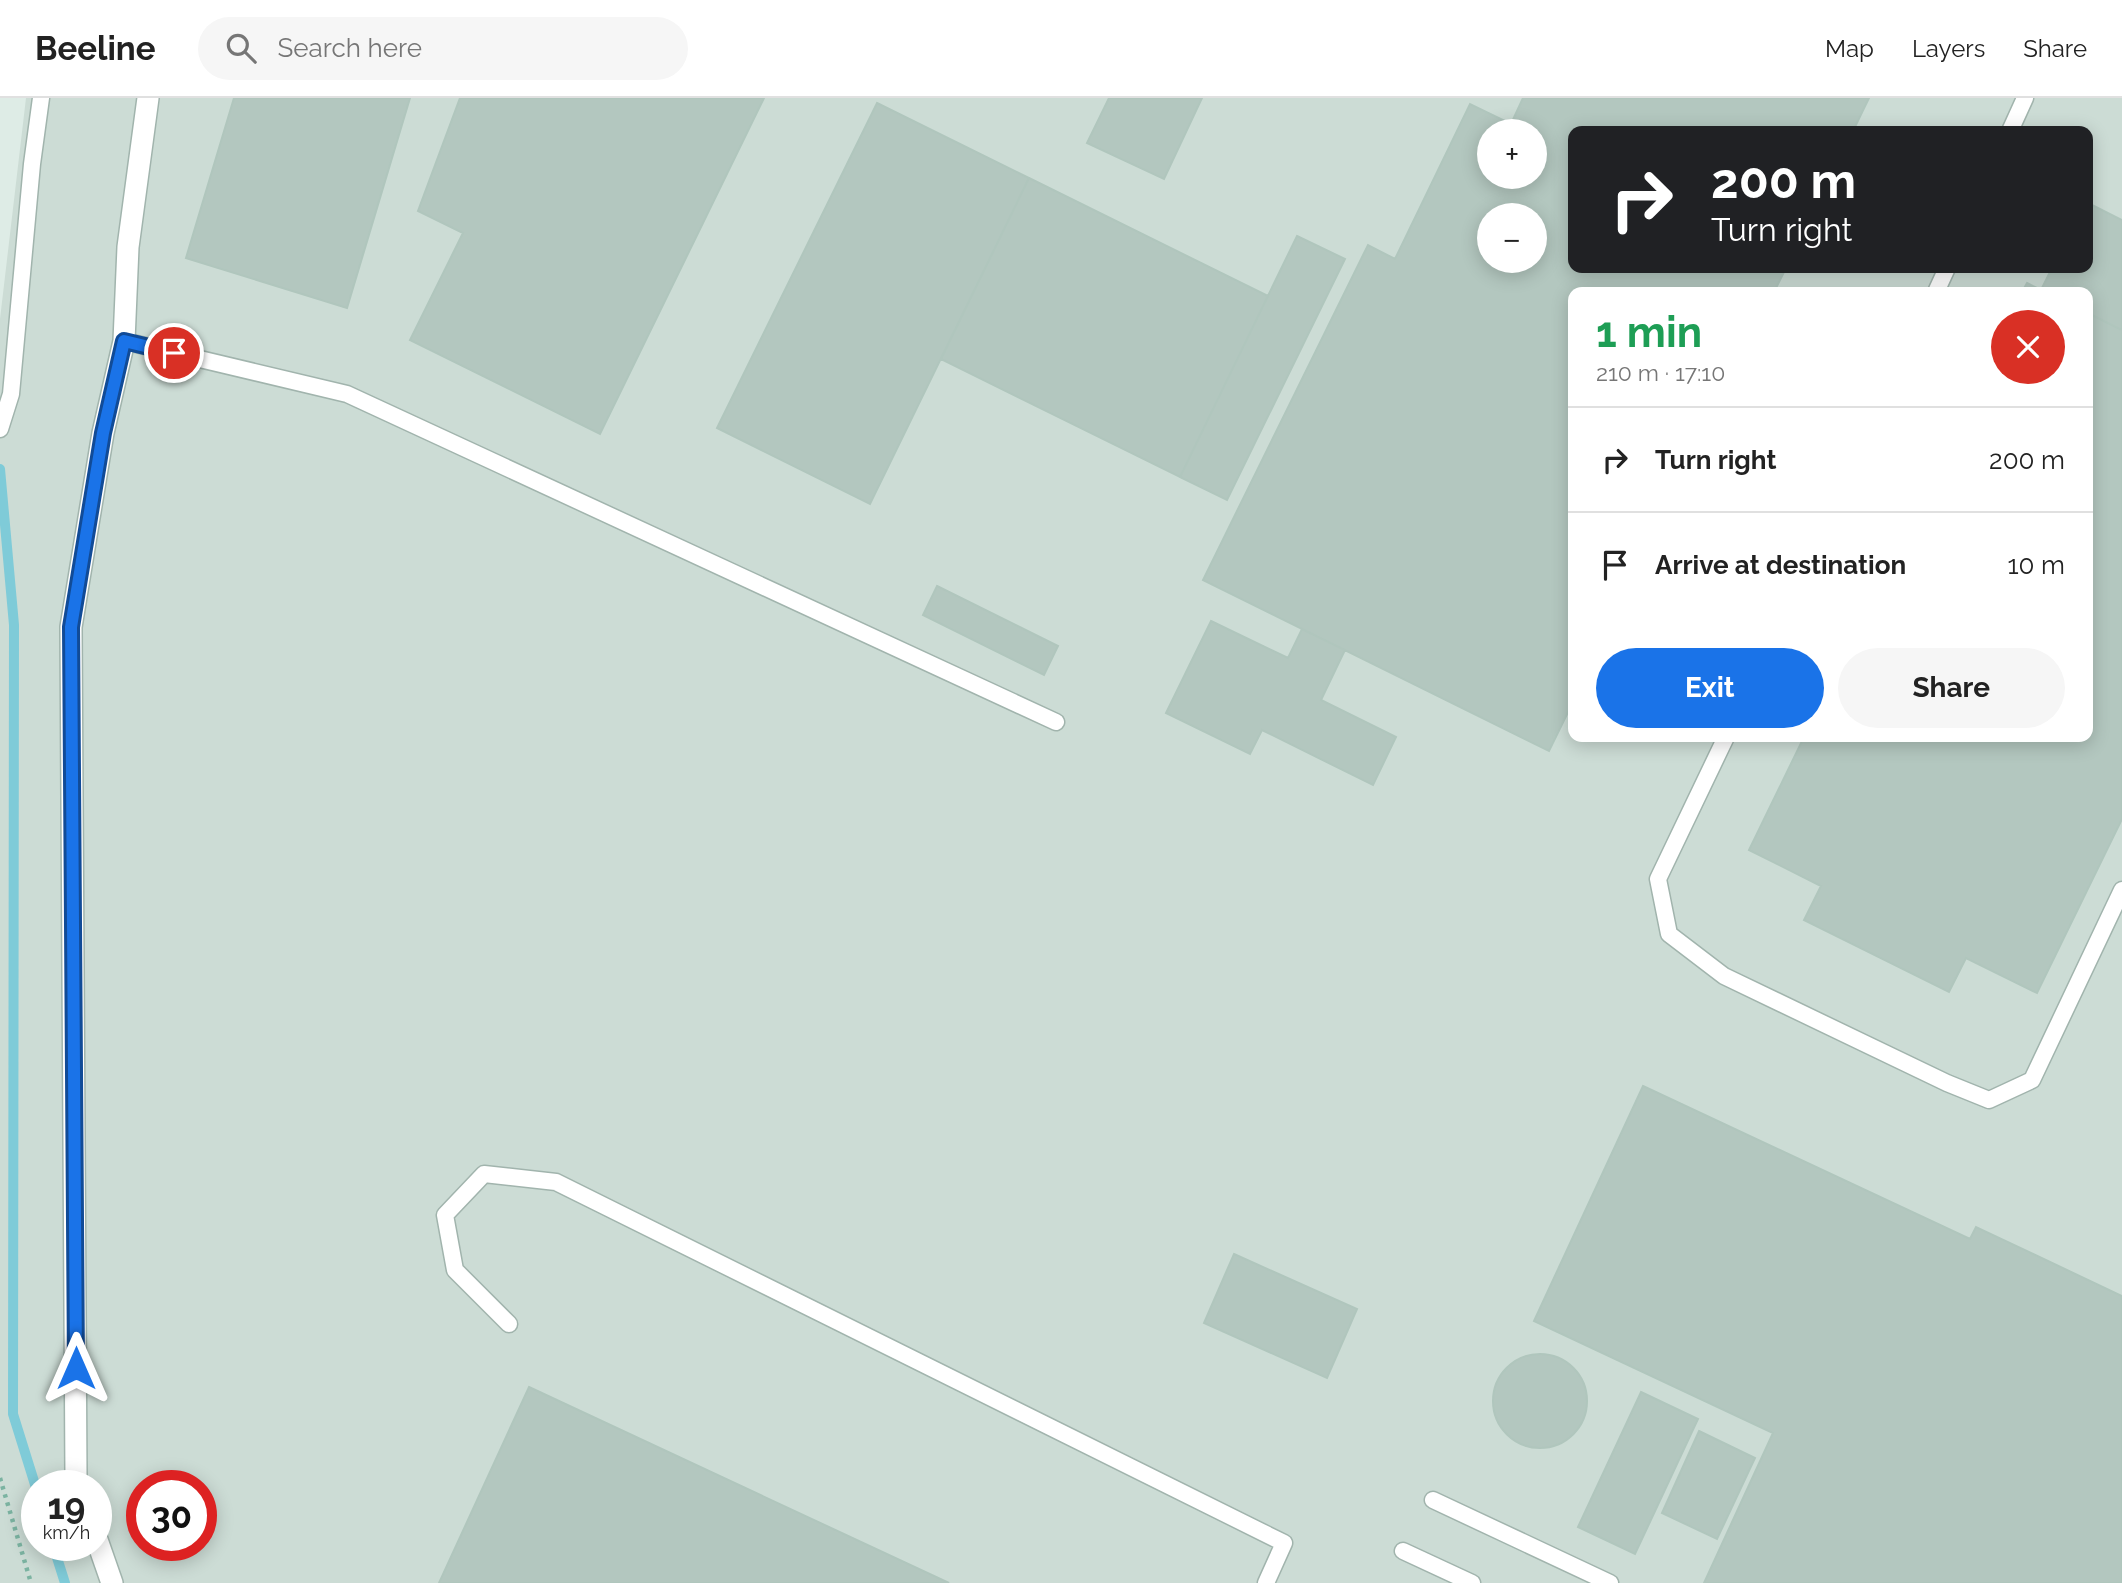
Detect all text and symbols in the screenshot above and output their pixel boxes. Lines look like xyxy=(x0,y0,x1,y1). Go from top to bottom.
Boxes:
search box xyxy=(198,17,688,80)
text: Beeline xyxy=(35,29,156,68)
icon: search xyxy=(222,29,260,67)
text: Search here xyxy=(278,33,422,63)
text: Map xyxy=(1825,34,1874,63)
text: Layers xyxy=(1912,34,1985,63)
text: Share xyxy=(2023,34,2087,63)
map controls xyxy=(1477,119,1547,273)
button: + xyxy=(1477,119,1547,189)
text: 200 m xyxy=(1711,152,1856,209)
icon: right xyxy=(1596,154,1687,245)
button: − xyxy=(1477,203,1547,273)
text: Turn right xyxy=(1711,211,1852,248)
text: 1 min xyxy=(1596,308,1702,357)
button: close xyxy=(1991,310,2065,384)
pin xyxy=(144,323,204,383)
icon: arrive xyxy=(155,334,193,372)
text: 210 m · 17:10 xyxy=(1596,359,1725,386)
icon: right xyxy=(1596,441,1634,479)
text: Turn right xyxy=(1655,445,1776,475)
text: 200 m xyxy=(1989,445,2065,475)
icon: arrive xyxy=(1596,546,1634,584)
text: Arrive at destination xyxy=(1655,550,1906,580)
text: 10 m xyxy=(2007,550,2065,580)
button: Exit xyxy=(1596,648,1824,728)
button: Share xyxy=(1838,648,2065,728)
position arrow xyxy=(39,1331,113,1405)
speed limit sign: 30 xyxy=(126,1470,217,1561)
text: 19 xyxy=(48,1486,85,1527)
text: km/h xyxy=(43,1522,90,1543)

